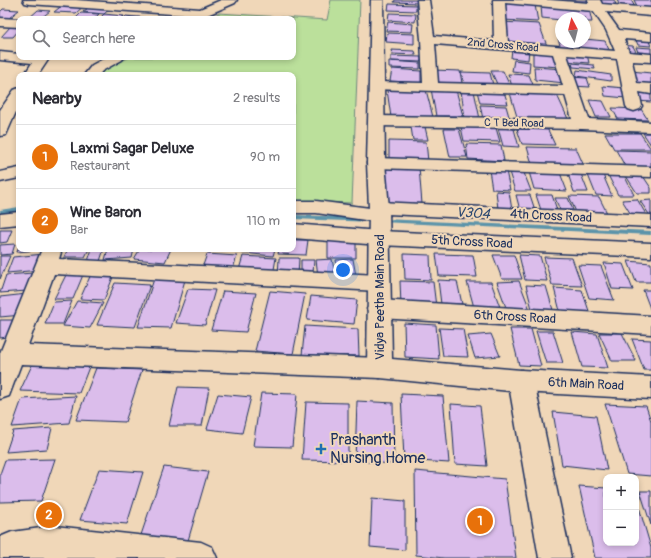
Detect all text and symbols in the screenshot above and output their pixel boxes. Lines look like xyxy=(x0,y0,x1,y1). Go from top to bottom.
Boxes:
north arrow xyxy=(555,12,591,48)
search box xyxy=(16,16,296,60)
icon: search xyxy=(30,27,52,49)
text: Search here xyxy=(62,29,135,48)
street label: 2nd Cross Road xyxy=(467,35,539,55)
text: Nearby xyxy=(32,88,81,109)
text: 2 results xyxy=(233,90,280,106)
street label: C T Bed Road xyxy=(484,116,544,130)
text: Laxmi Sagar Deluxe xyxy=(70,139,194,158)
text: 1 xyxy=(42,149,48,165)
text: 90 m xyxy=(250,149,280,165)
text: Restaurant xyxy=(70,158,130,174)
text: Wine Baron xyxy=(70,203,141,222)
water label: V304 xyxy=(456,204,491,222)
street label: 4th Cross Road xyxy=(509,206,593,226)
text: 2 xyxy=(41,213,49,229)
text: 110 m xyxy=(247,213,280,229)
text: Bar xyxy=(70,222,88,238)
street label: 5th Cross Road xyxy=(431,232,513,252)
street label: Vidya Peetha Main Road xyxy=(372,234,388,360)
your location xyxy=(333,260,353,280)
street label: 6th Cross Road xyxy=(473,307,557,327)
street label: 6th Main Road xyxy=(547,374,625,394)
place label: Prashanth Nursing Home xyxy=(330,430,425,468)
marker: Prashanth Nursing Home xyxy=(315,443,327,455)
map controls xyxy=(603,474,639,546)
button: + xyxy=(603,474,639,510)
pin: 2 xyxy=(36,500,62,530)
pin: 1 xyxy=(467,506,493,536)
button: − xyxy=(603,510,639,546)

